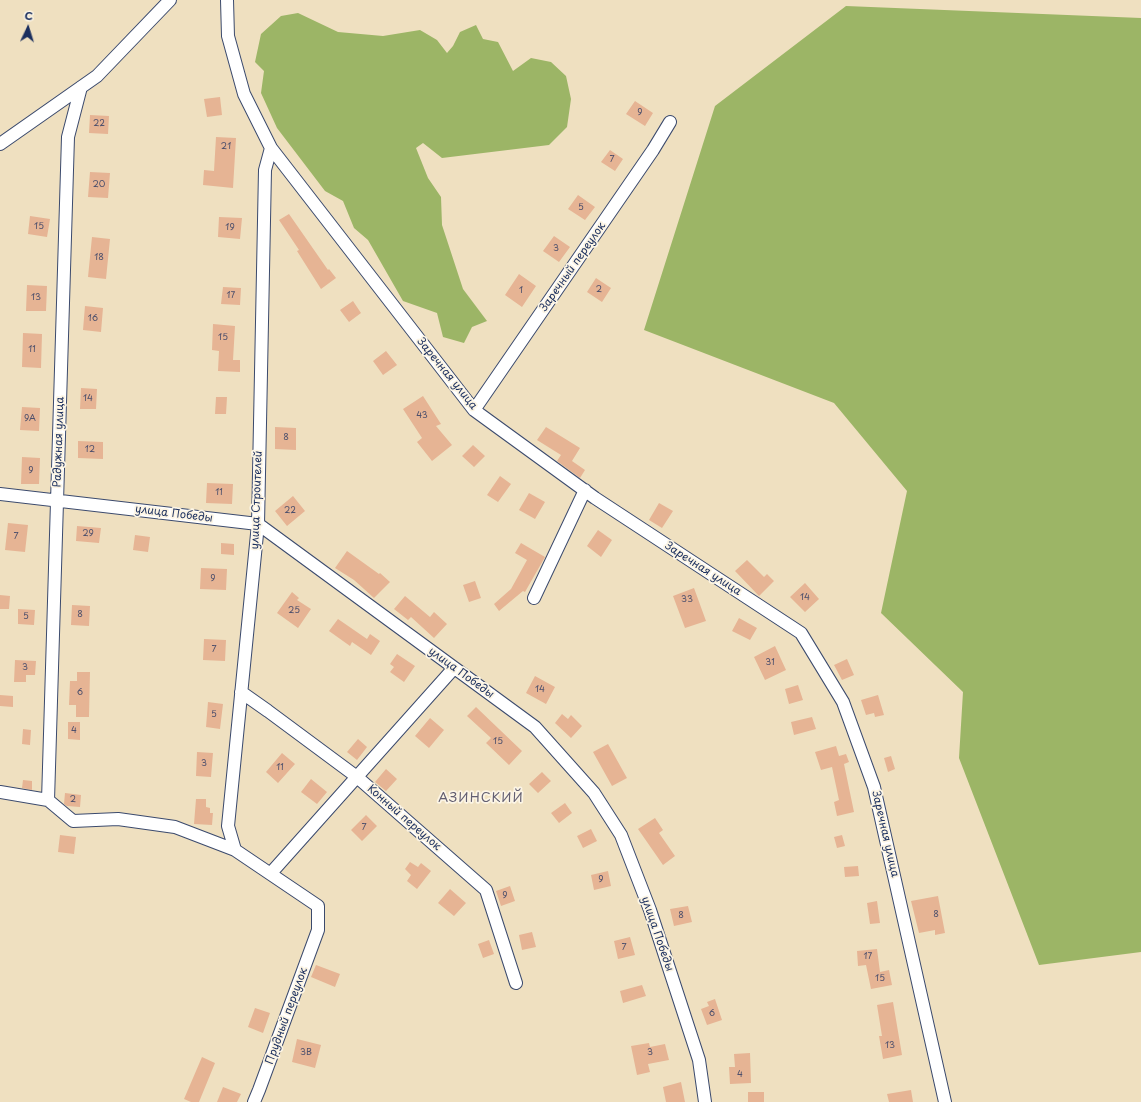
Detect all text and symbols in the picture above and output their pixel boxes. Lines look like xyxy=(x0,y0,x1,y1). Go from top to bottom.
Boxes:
text: С xyxy=(24,7,34,24)
north arrow xyxy=(8,8,48,48)
house number: 9 xyxy=(637,108,643,118)
house number: 22 xyxy=(93,119,105,129)
house number: 21 xyxy=(221,142,231,152)
house number: 7 xyxy=(609,155,615,165)
house number: 20 xyxy=(93,180,105,190)
house number: 5 xyxy=(578,203,584,213)
street label: Заречный переулок xyxy=(537,220,609,314)
house number: 15 xyxy=(34,222,44,232)
house number: 19 xyxy=(225,223,235,233)
house number: 3 xyxy=(553,244,559,254)
house number: 18 xyxy=(94,253,104,263)
house number: 2 xyxy=(596,285,602,295)
house number: 1 xyxy=(519,286,523,296)
house number: 17 xyxy=(227,291,235,301)
house number: 13 xyxy=(31,293,41,303)
house number: 16 xyxy=(88,314,98,324)
house number: 15 xyxy=(218,333,228,343)
street label: Заречная улица xyxy=(414,336,480,412)
house number: 11 xyxy=(28,345,36,355)
house number: 14 xyxy=(83,394,93,404)
street label: Радужная улица xyxy=(51,396,67,488)
house number: 43 xyxy=(416,411,428,421)
house number: 9А xyxy=(24,414,36,424)
house number: 8 xyxy=(283,433,289,443)
house number: 12 xyxy=(85,445,95,455)
street label: улица Строителей xyxy=(249,450,265,550)
house number: 9 xyxy=(28,466,34,476)
house number: 11 xyxy=(215,488,223,498)
street label: улица Победы xyxy=(134,503,214,525)
house number: 22 xyxy=(284,506,296,516)
house number: 29 xyxy=(82,529,94,539)
house number: 7 xyxy=(13,532,19,542)
street label: Заречная улица xyxy=(662,539,744,599)
house number: 9 xyxy=(210,574,216,584)
house number: 14 xyxy=(800,593,810,603)
house number: 33 xyxy=(681,595,693,605)
house number: 25 xyxy=(288,606,300,616)
house number: 8 xyxy=(77,610,83,620)
house number: 5 xyxy=(23,612,29,622)
house number: 7 xyxy=(211,645,217,655)
street label: улица Победы xyxy=(426,645,496,701)
house number: 31 xyxy=(765,658,775,668)
house number: 3 xyxy=(22,663,28,673)
house number: 14 xyxy=(535,685,545,695)
house number: 6 xyxy=(77,688,83,698)
house number: 5 xyxy=(211,710,217,720)
house number: 4 xyxy=(71,726,77,736)
house number: 15 xyxy=(493,737,503,747)
house number: 3 xyxy=(201,759,207,769)
house number: 11 xyxy=(276,763,284,773)
street label: Конный переулок xyxy=(364,782,444,854)
street label: Заречная улица xyxy=(869,789,901,879)
district label: АЗИНСКИЙ xyxy=(439,790,523,806)
house number: 2 xyxy=(70,795,76,805)
house number: 7 xyxy=(361,823,367,833)
house number: 9 xyxy=(598,875,604,885)
house number: 9 xyxy=(502,891,508,901)
street label: улица Победы xyxy=(638,895,676,973)
house number: 8 xyxy=(933,910,939,920)
house number: 8 xyxy=(678,911,684,921)
house number: 7 xyxy=(621,943,627,953)
house number: 17 xyxy=(864,952,872,962)
street label: Прудный переулок xyxy=(263,966,311,1066)
house number: 15 xyxy=(875,974,885,984)
house number: 6 xyxy=(709,1009,715,1019)
house number: 13 xyxy=(885,1041,895,1051)
house number: 3В xyxy=(300,1048,312,1058)
house number: 3 xyxy=(647,1048,653,1058)
house number: 4 xyxy=(737,1070,743,1080)

